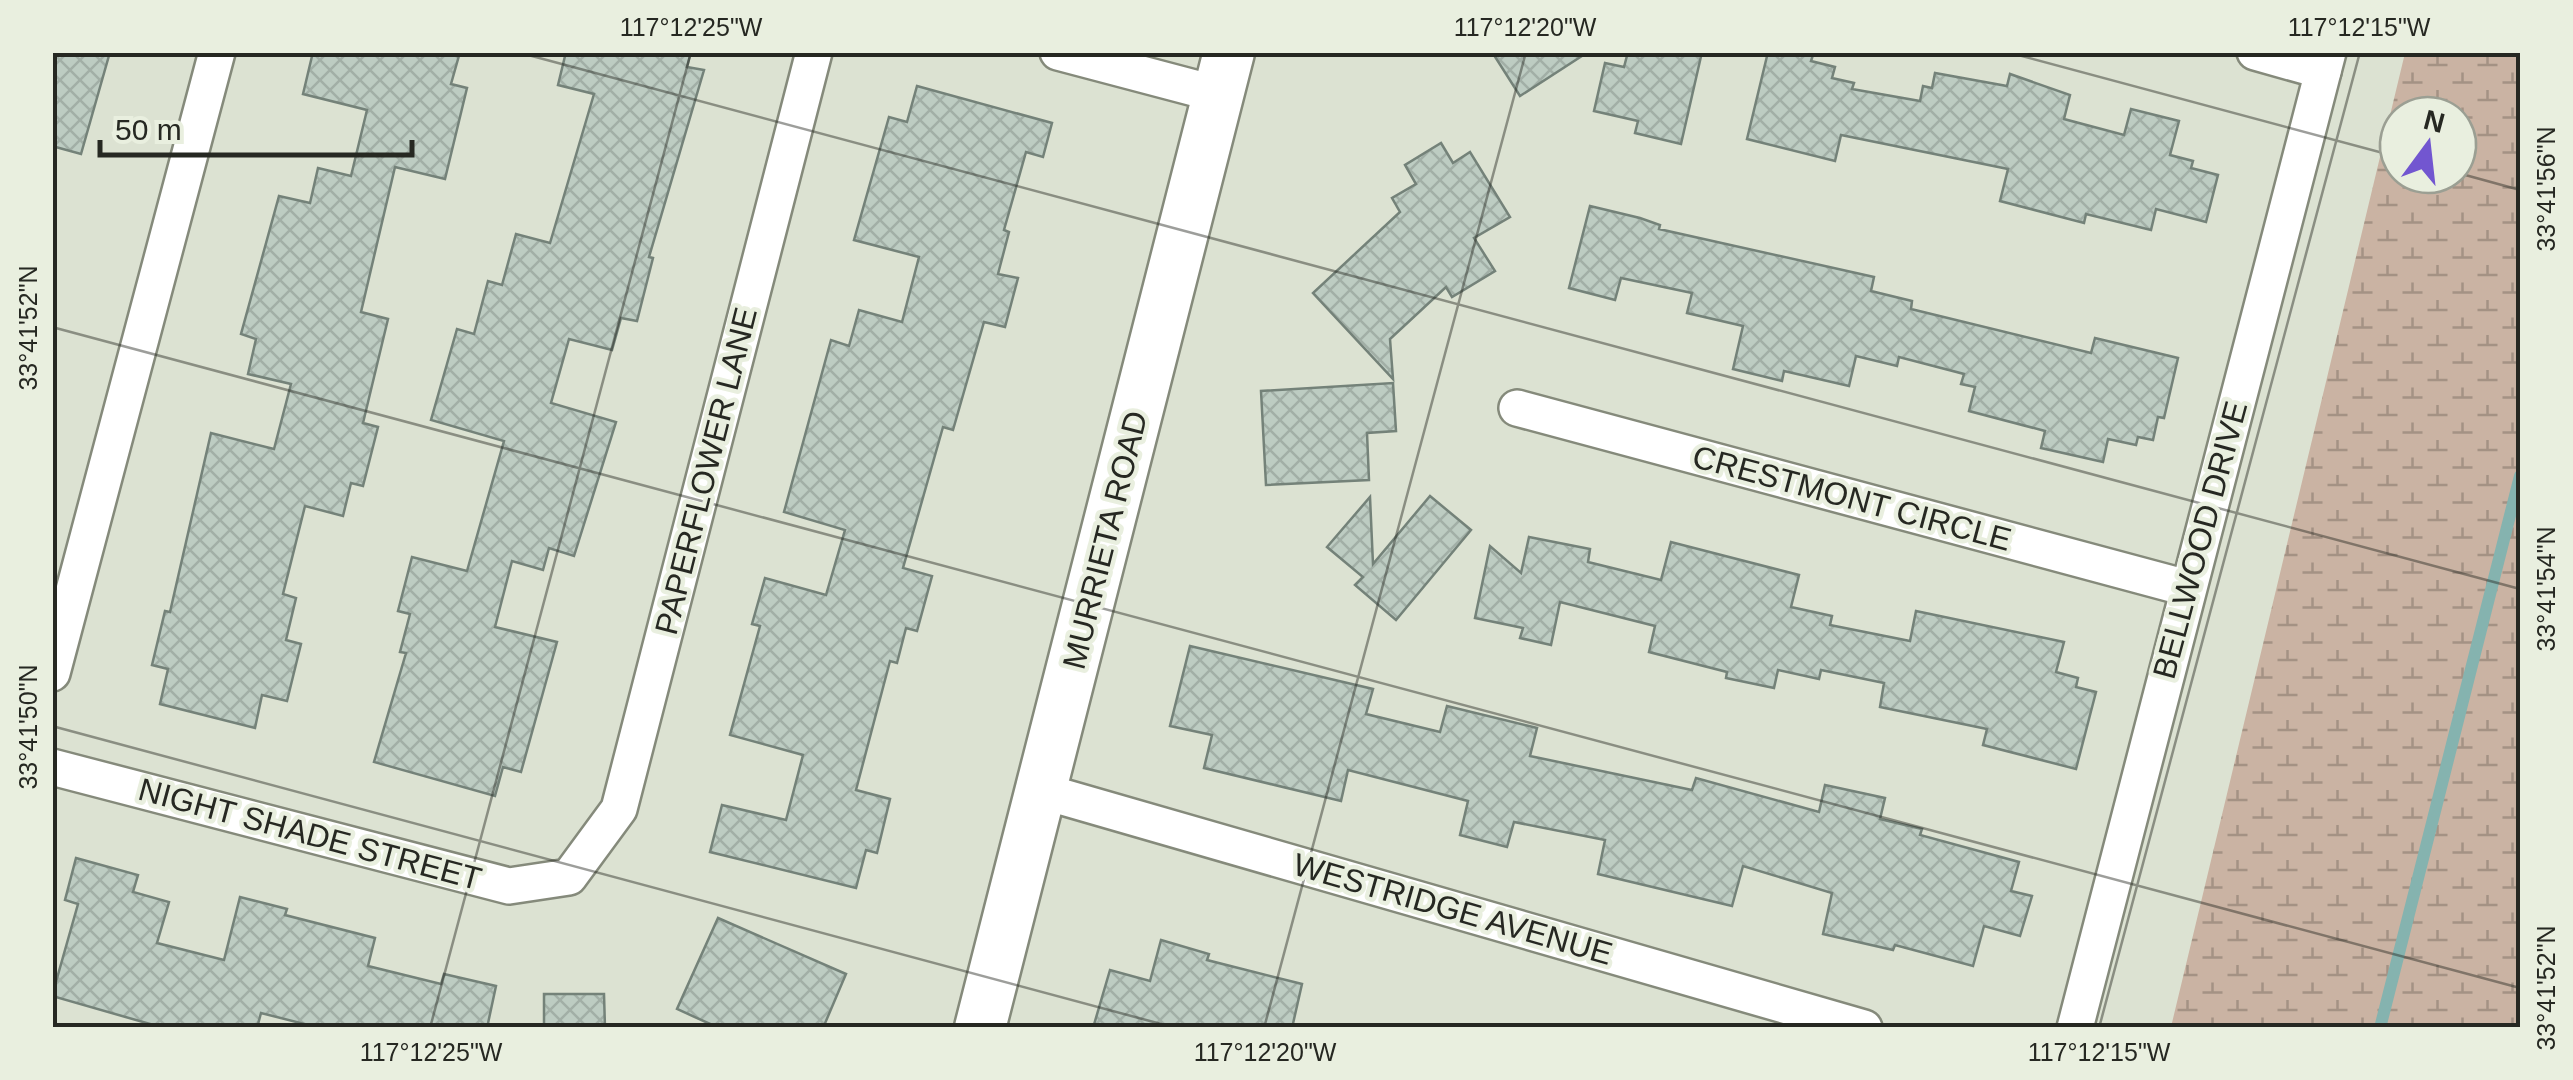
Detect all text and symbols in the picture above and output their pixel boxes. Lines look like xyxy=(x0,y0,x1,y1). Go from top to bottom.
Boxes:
text: 117°12'25"W xyxy=(620,13,763,41)
text: 117°12'20"W xyxy=(1454,13,1597,41)
text: 117°12'15"W xyxy=(2288,13,2431,41)
scale bar xyxy=(100,95,412,157)
north arrow xyxy=(2378,95,2478,195)
text: N xyxy=(2421,104,2448,139)
text: 50 m xyxy=(115,113,182,146)
text: 33°41'56"N xyxy=(2532,126,2560,252)
text: 33°41'52"N xyxy=(14,265,42,391)
street label: PAPERFLOWER LANE xyxy=(648,304,764,638)
street label: BELLWOOD DRIVE xyxy=(2146,397,2254,683)
street label: MURRIETA ROAD xyxy=(1056,407,1154,673)
street label: CRESTMONT CIRCLE xyxy=(1689,438,2015,558)
text: 33°41'54"N xyxy=(2532,526,2560,652)
text: 33°41'50"N xyxy=(14,664,42,790)
street label: NIGHT SHADE STREET xyxy=(135,771,485,897)
street label: WESTRIDGE AVENUE xyxy=(1289,846,1617,972)
text: 33°41'52"N xyxy=(2532,925,2560,1051)
text: 117°12'25"W xyxy=(360,1038,503,1066)
text: 117°12'20"W xyxy=(1194,1038,1337,1066)
text: 117°12'15"W xyxy=(2028,1038,2171,1066)

